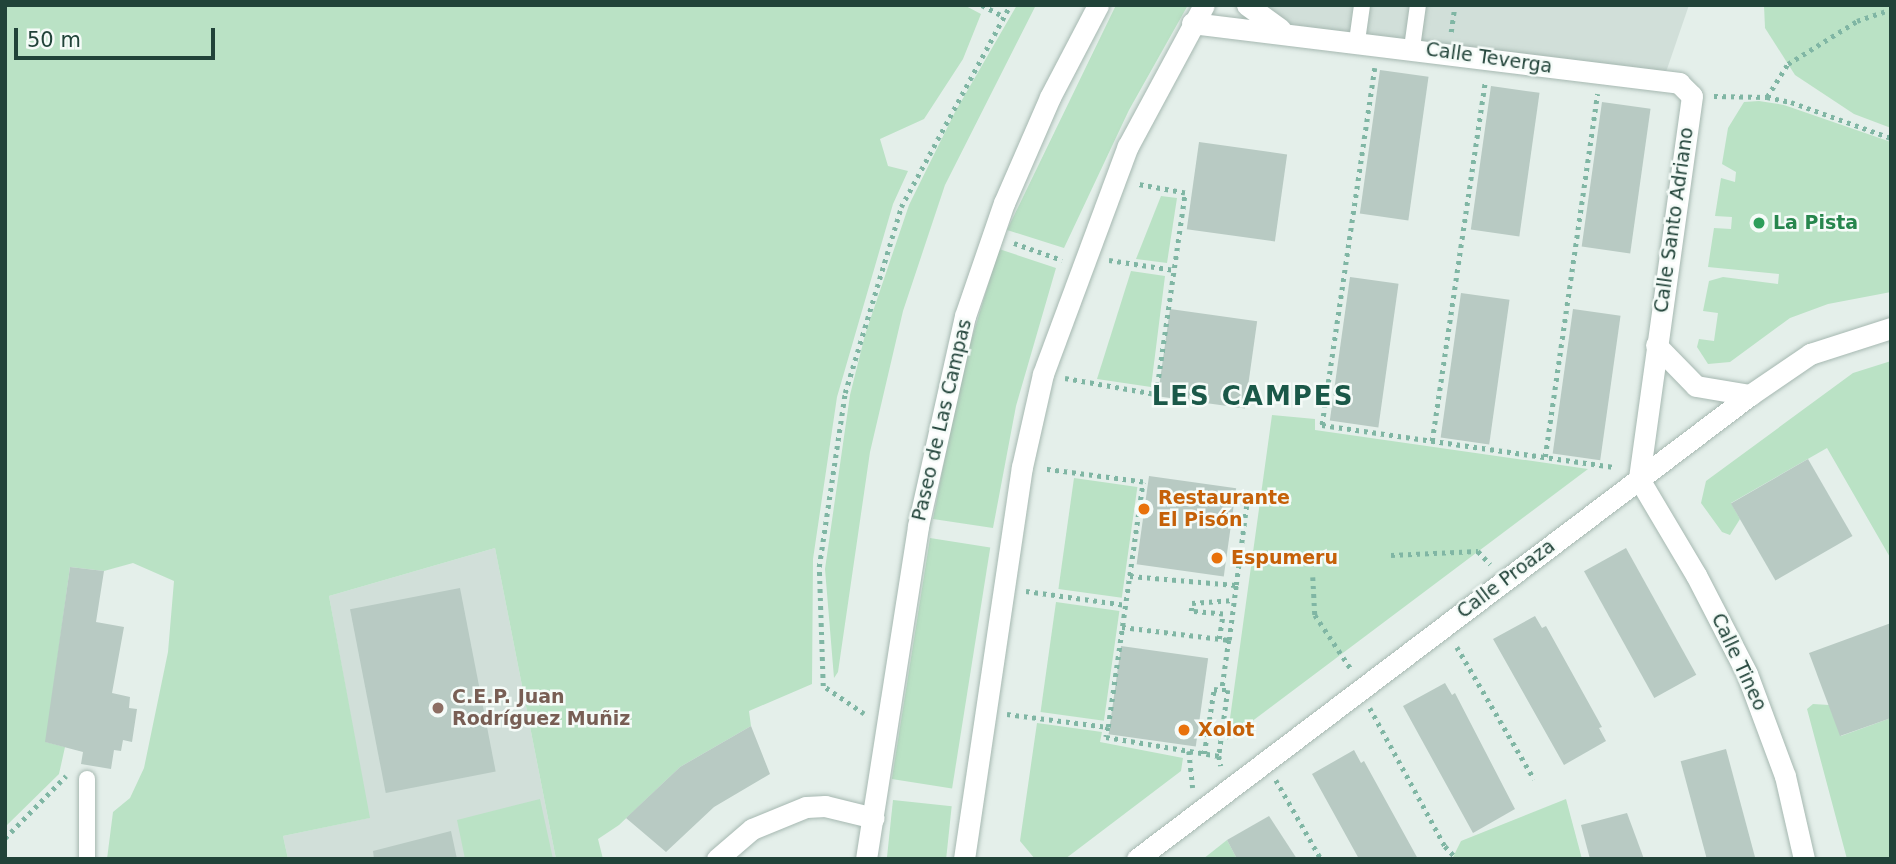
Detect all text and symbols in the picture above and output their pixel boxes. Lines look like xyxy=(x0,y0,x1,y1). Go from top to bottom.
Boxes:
scale bar xyxy=(18,14,219,58)
text: 50 m xyxy=(27,28,81,52)
street label: Calle Teverga xyxy=(1424,38,1554,78)
street label: Calle Santo Adriano xyxy=(1650,126,1698,314)
place label: La Pista xyxy=(1773,212,1858,234)
marker: La Pista xyxy=(1751,215,1767,231)
street label: Paseo de Las Campas xyxy=(908,317,976,523)
district label: LES CAMPES xyxy=(1153,381,1353,413)
place label: Restaurante El Pisón xyxy=(1158,487,1290,531)
marker: Restaurante El Pisón xyxy=(1136,501,1152,517)
street label: Calle Proaza xyxy=(1453,535,1559,623)
place label: Espumeru xyxy=(1231,547,1338,569)
marker: Espumeru xyxy=(1209,550,1225,566)
street label: Calle Tineo xyxy=(1707,610,1771,714)
place label: C.E.P. Juan Rodríguez Muñiz xyxy=(452,686,630,730)
marker: C.E.P. Juan Rodríguez Muñiz xyxy=(430,700,446,716)
place label: Xolot xyxy=(1198,719,1254,741)
marker: Xolot xyxy=(1176,722,1192,738)

